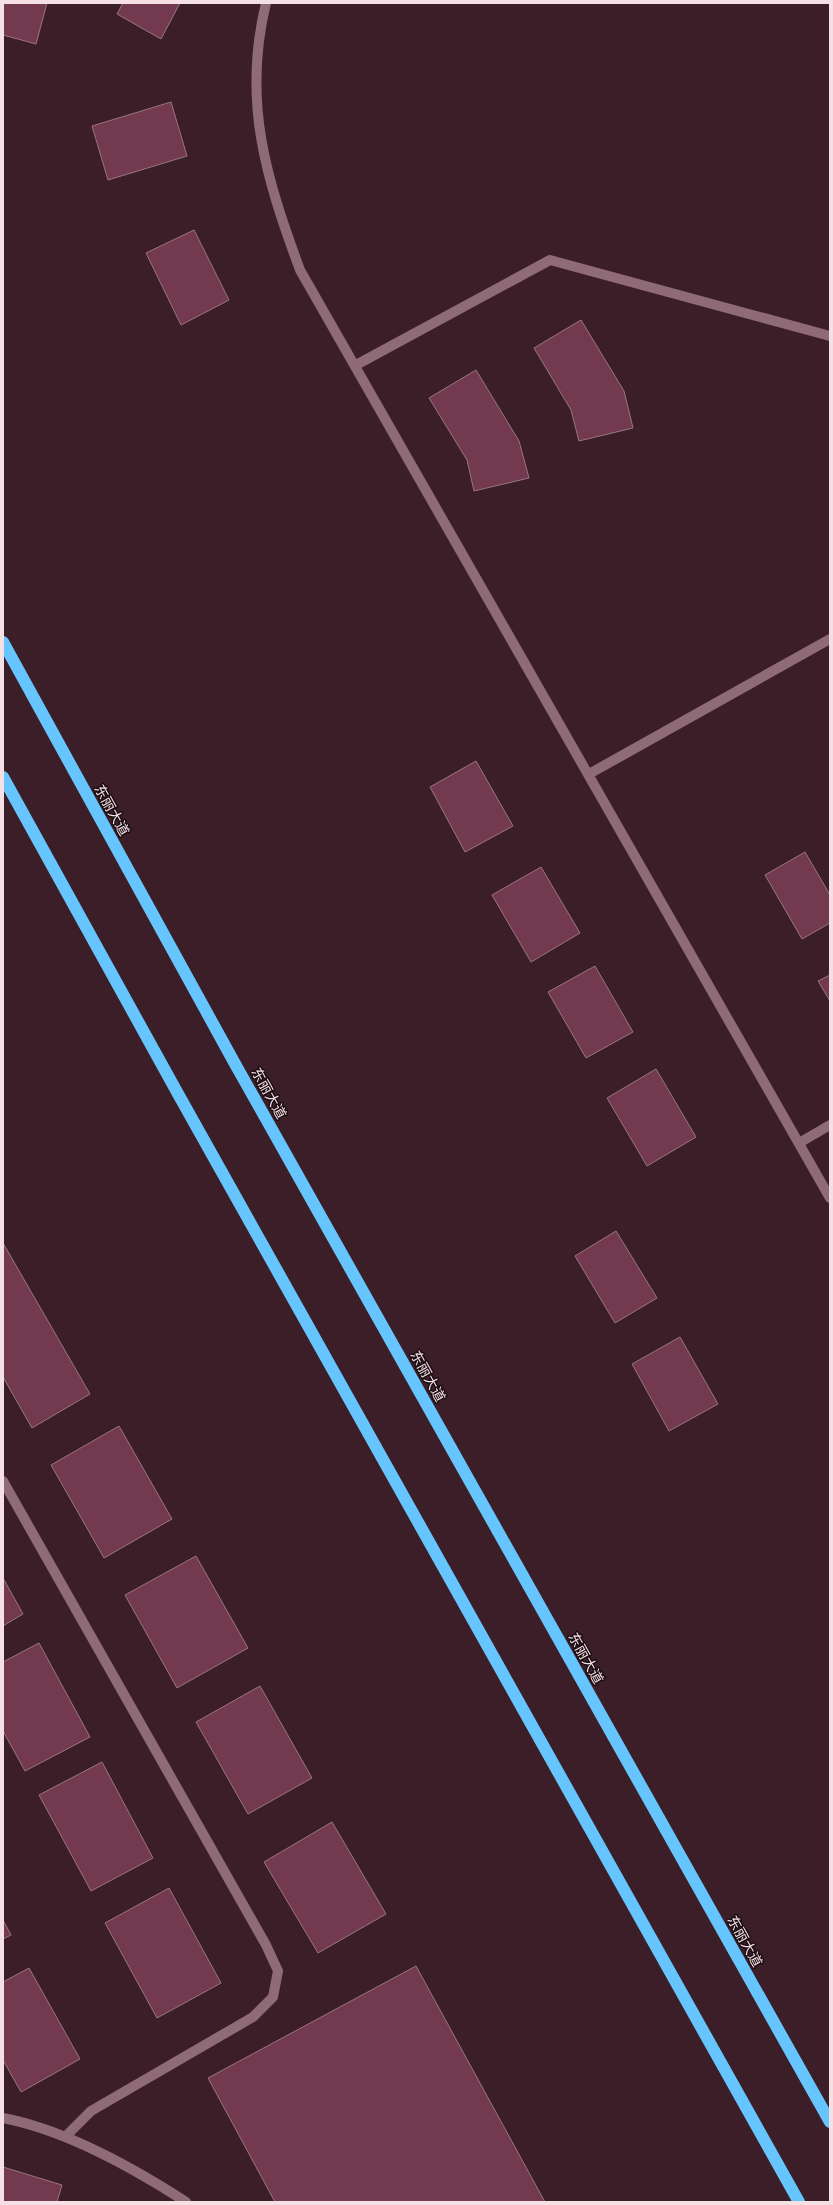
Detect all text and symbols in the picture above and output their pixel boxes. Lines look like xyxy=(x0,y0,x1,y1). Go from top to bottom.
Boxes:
street label: 东丽大道 xyxy=(91,781,133,839)
street label: 东丽大道 xyxy=(248,1064,290,1122)
street label: 东丽大道 xyxy=(407,1347,449,1405)
street label: 东丽大道 xyxy=(565,1629,607,1687)
street label: 东丽大道 xyxy=(724,1912,766,1970)

